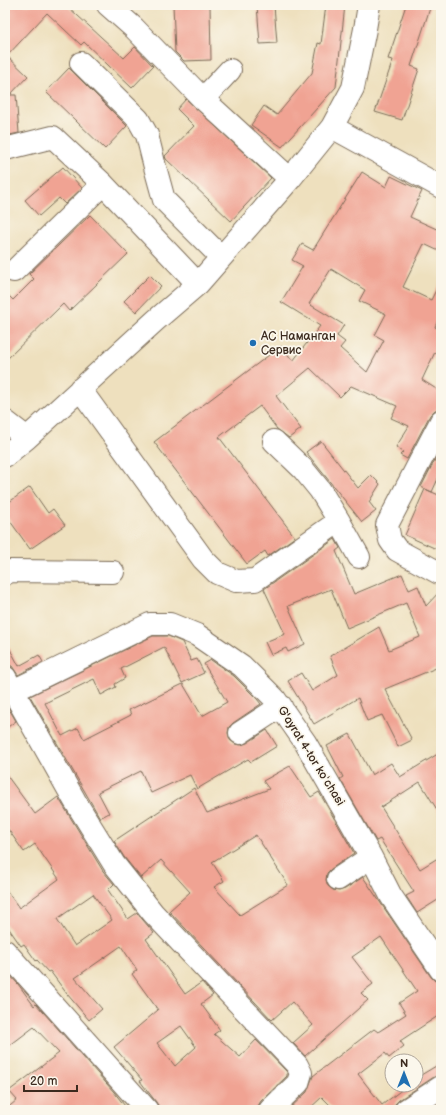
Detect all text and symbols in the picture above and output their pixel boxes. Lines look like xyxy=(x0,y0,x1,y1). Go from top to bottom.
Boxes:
place label: АС Наманган Сервис xyxy=(260,329,336,358)
marker: АС Наманган Сервис xyxy=(248,338,258,348)
street label: G'ayrat 4-tor koʻchasi xyxy=(274,703,348,809)
north arrow xyxy=(384,1053,424,1093)
text: N xyxy=(400,1057,408,1070)
scale bar xyxy=(24,1067,77,1093)
text: 20 m xyxy=(30,1074,57,1089)

